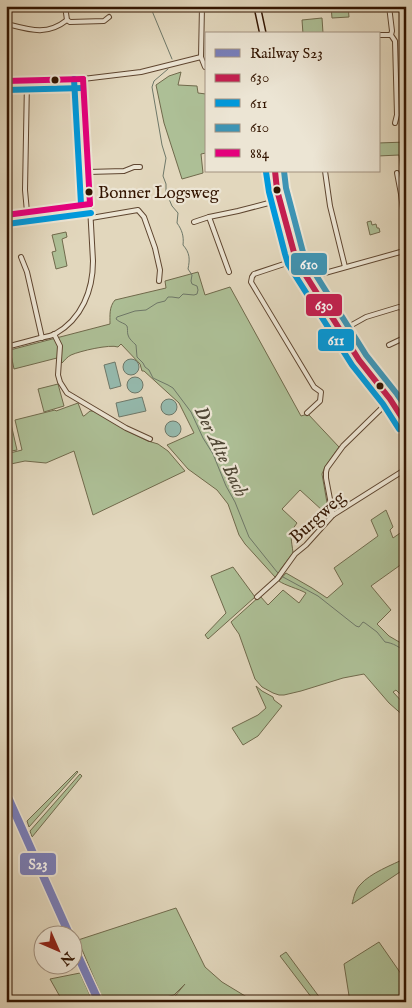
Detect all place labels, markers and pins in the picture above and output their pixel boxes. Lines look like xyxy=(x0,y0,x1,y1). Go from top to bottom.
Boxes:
unlabelled marker xyxy=(50,75,60,85)
place label: Bonner Logsweg xyxy=(98,183,220,204)
unlabelled marker xyxy=(272,185,282,195)
marker: Bonner Logsweg xyxy=(84,187,94,197)
unlabelled marker xyxy=(375,381,385,391)

